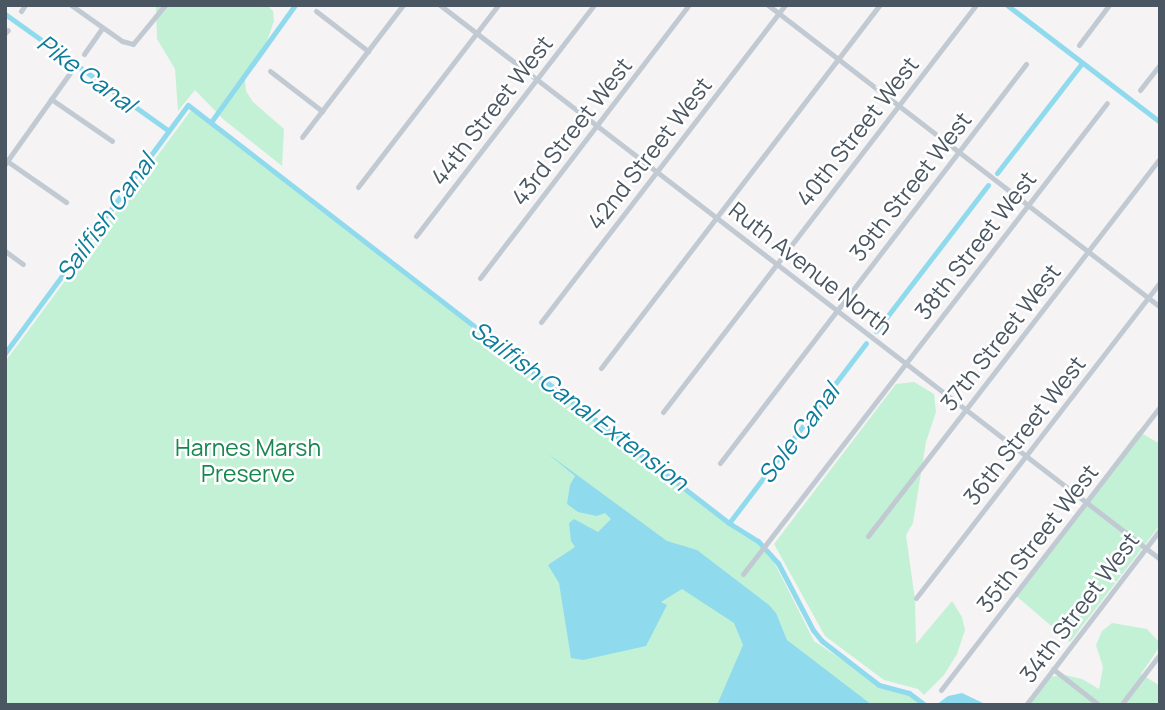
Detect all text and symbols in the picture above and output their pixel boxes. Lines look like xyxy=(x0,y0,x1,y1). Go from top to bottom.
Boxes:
water label: Pike Canal xyxy=(32,28,142,118)
street label: 44th Street West xyxy=(424,30,558,190)
street label: 40th Street West xyxy=(790,51,924,211)
street label: 43rd Street West xyxy=(505,52,637,210)
street label: 42nd Street West xyxy=(581,71,717,235)
street label: 39th Street West xyxy=(843,106,977,266)
water label: Sailfish Canal xyxy=(50,148,160,286)
street label: 38th Street West xyxy=(909,165,1041,325)
street label: Ruth Avenue North xyxy=(724,196,898,340)
street label: 37th Street West xyxy=(934,258,1066,416)
water label: Sailfish Canal Extension xyxy=(466,314,694,496)
street label: 36th Street West xyxy=(957,350,1091,510)
water label: Sole Canal xyxy=(751,378,845,488)
park label: Harnes Marsh Preserve xyxy=(175,433,321,487)
street label: 35th Street West xyxy=(971,458,1103,618)
street label: 34th Street West xyxy=(1014,527,1144,687)

